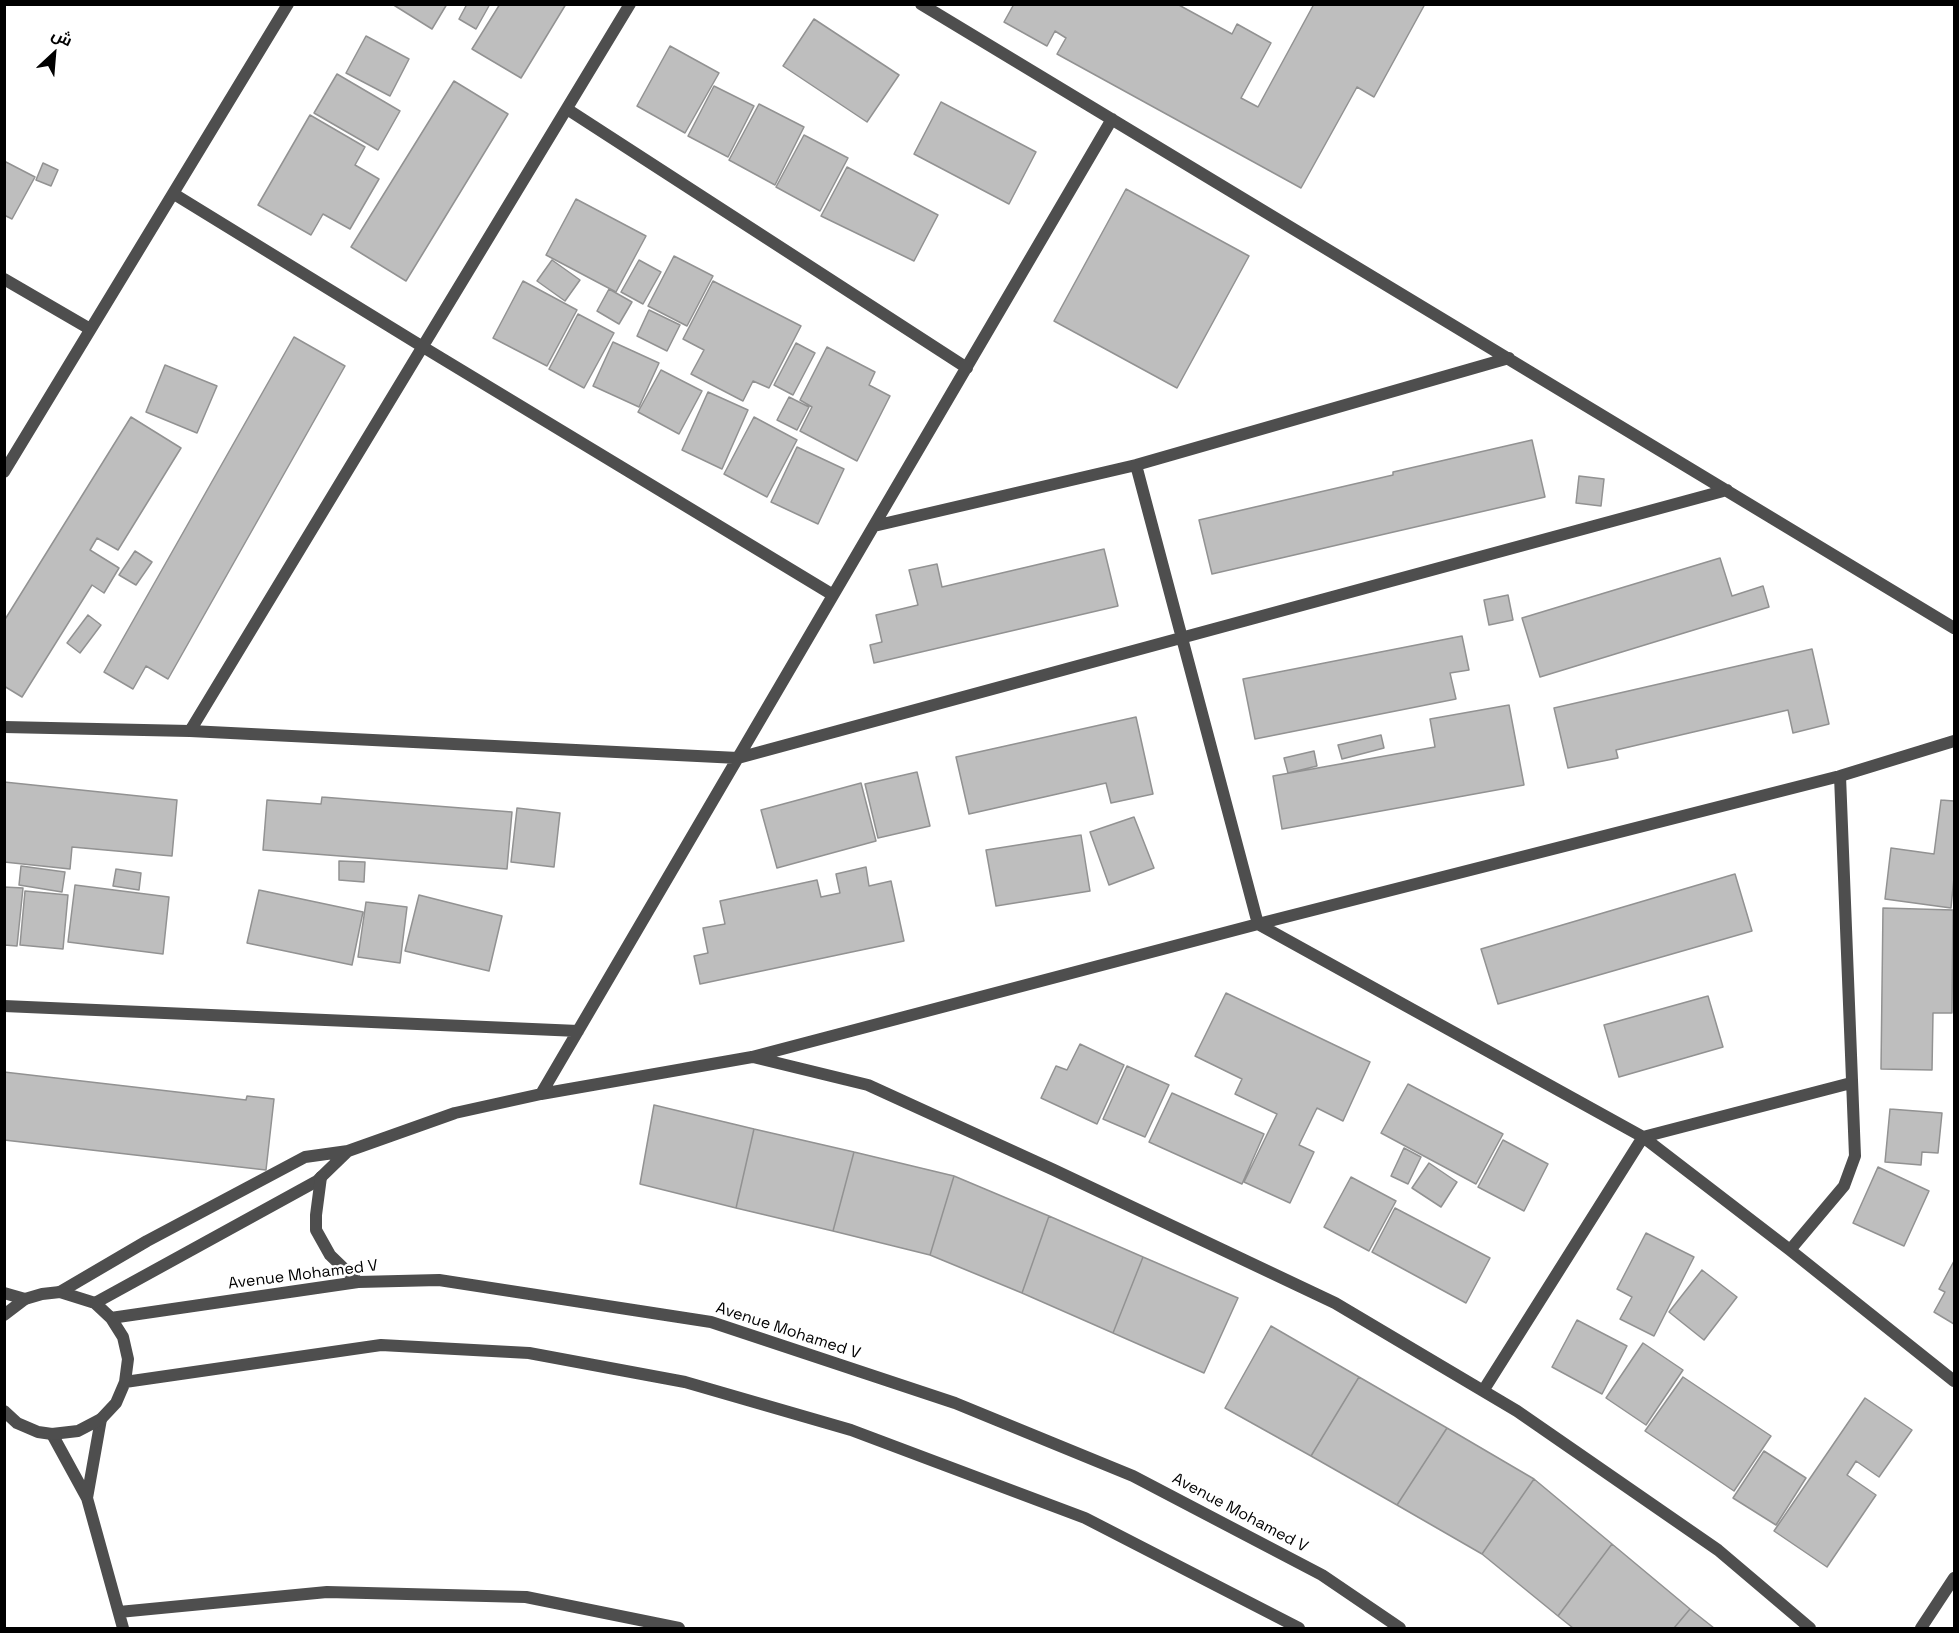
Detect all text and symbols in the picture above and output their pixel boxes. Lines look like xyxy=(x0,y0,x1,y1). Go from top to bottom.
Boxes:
text: ش xyxy=(48,23,76,51)
north arrow xyxy=(24,24,84,84)
street label: Avenue Mohamed V xyxy=(227,1256,379,1294)
street label: Avenue Mohamed V xyxy=(713,1299,863,1363)
street label: Avenue Mohamed V xyxy=(1169,1469,1311,1557)

